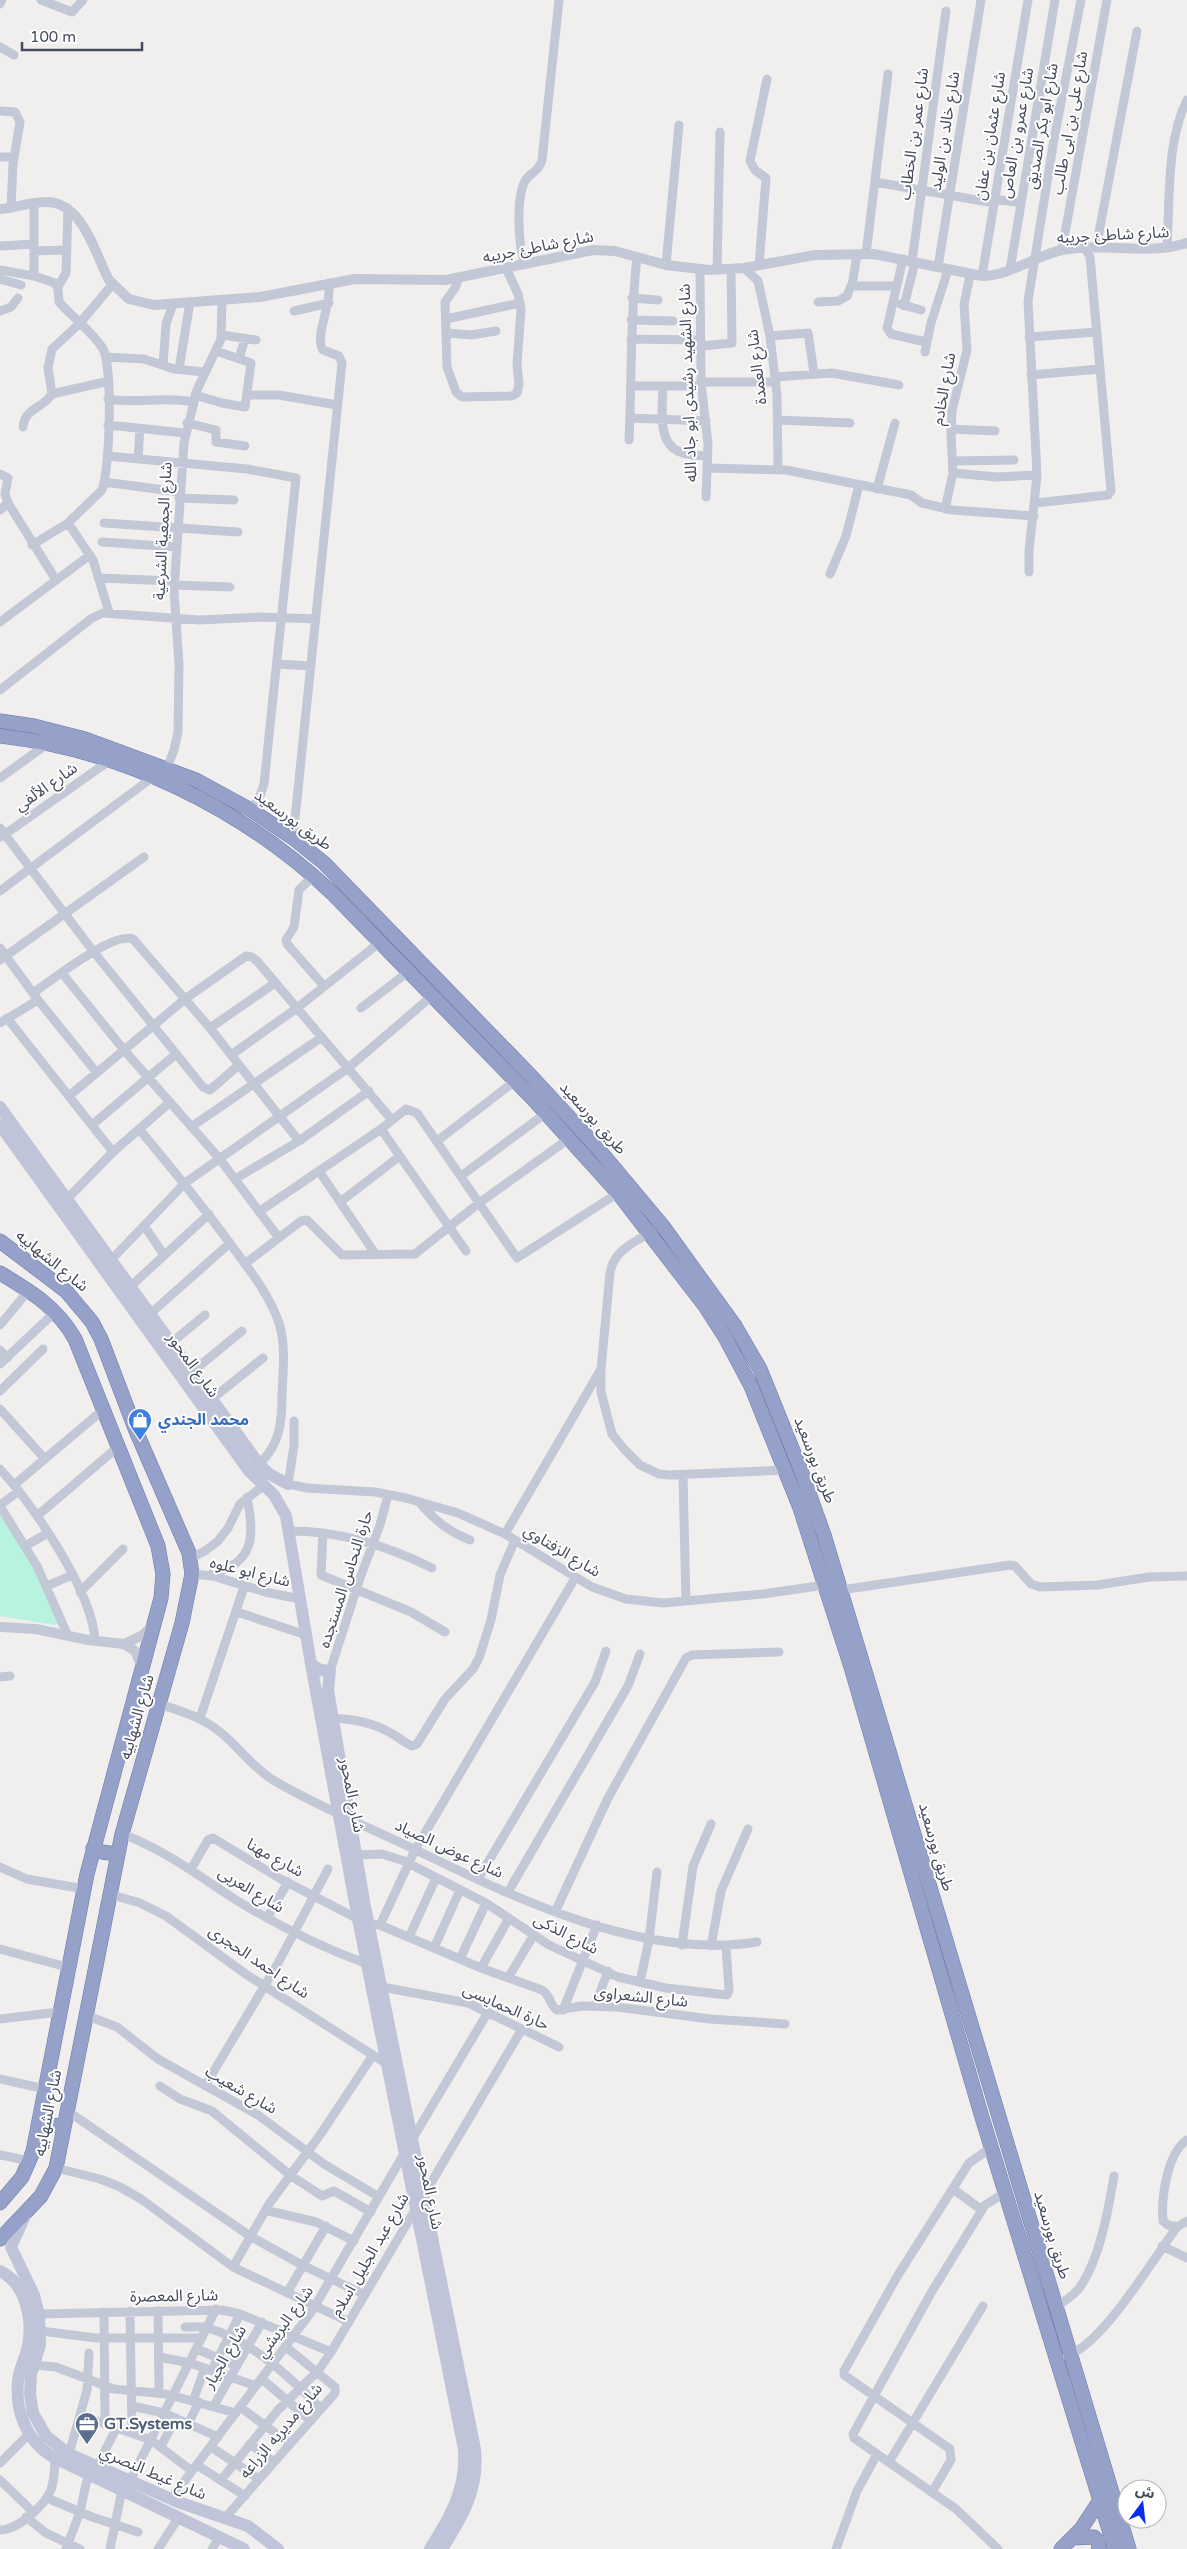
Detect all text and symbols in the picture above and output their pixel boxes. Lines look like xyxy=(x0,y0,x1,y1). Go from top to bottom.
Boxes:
scale bar xyxy=(22,20,142,52)
text: 100 m xyxy=(30,28,76,46)
street label: شارع على بن ابى طالب xyxy=(1048,50,1094,197)
street label: شارع ابو بكر الصديق xyxy=(1021,61,1065,191)
street label: شارع عمرو بن العاص xyxy=(996,66,1040,200)
street label: شارع عمر بن الخطاب xyxy=(895,67,935,202)
street label: شارع خالد بن الوليد xyxy=(926,70,966,192)
street label: شارع عثمان بن عفان xyxy=(970,70,1012,202)
street label: شارع شاطئ جريبه xyxy=(1056,222,1170,250)
street label: شارع شاطئ جريبه xyxy=(481,226,596,270)
street label: شارع الشهيد رشيدى ابو جاد الله xyxy=(675,283,703,483)
street label: شارع العمدة xyxy=(742,328,774,406)
street label: شارع الخادم xyxy=(928,351,962,427)
street label: شارع الجمعية الشرعية xyxy=(149,461,179,601)
street label: شارع الألفي xyxy=(11,758,83,818)
street label: طريق بورسعيد xyxy=(250,785,336,855)
street label: طريق بورسعيد xyxy=(555,1077,631,1159)
street label: شارع الشهابيه xyxy=(10,1226,92,1298)
street label: شارع المحور xyxy=(160,1327,223,1403)
shop icon: محمد الجندي xyxy=(127,1407,153,1441)
place label: محمد الجندي xyxy=(158,1410,249,1433)
street label: طريق بورسعيد xyxy=(789,1414,841,1506)
street label: حارة النحاس المستجده xyxy=(314,1508,378,1650)
street label: شارع الزفتاوي xyxy=(519,1520,604,1584)
street label: شارع ابو علوه xyxy=(207,1552,292,1594)
street label: شارع الشهابيه xyxy=(115,1672,161,1762)
street label: شارع المحور xyxy=(333,1755,369,1835)
street label: طريق بورسعيد xyxy=(914,1800,958,1894)
street label: شارع عوض الصياد xyxy=(391,1815,506,1885)
street label: شارع مهنا xyxy=(242,1834,307,1884)
street label: شارع العربى xyxy=(213,1862,288,1919)
street label: شارع الذكى xyxy=(529,1909,602,1961)
street label: شارع احمد الحجرى xyxy=(204,1921,313,2005)
street label: حارة الحمايسى xyxy=(460,1979,552,2035)
street label: شارع الشعراوى xyxy=(593,1982,689,2014)
street label: شارع شعيب xyxy=(200,2061,281,2120)
street label: شارع الشهابيه xyxy=(30,2068,68,2158)
street label: شارع المحور xyxy=(411,2152,447,2232)
street label: طريق بورسعيد xyxy=(1029,2188,1075,2282)
street label: شارع عبد الجليل اسلام xyxy=(326,2189,415,2322)
street label: شارع البريشي xyxy=(252,2282,320,2363)
street label: شارع المعصرة xyxy=(130,2285,218,2309)
street label: شارع الجيار xyxy=(198,2322,253,2394)
street label: شارع مديريه الزراعه xyxy=(235,2379,328,2484)
office icon: GT.Systems xyxy=(74,2411,100,2445)
place label: GT.Systems xyxy=(104,2414,193,2434)
street label: شارع غيط النصري xyxy=(96,2442,209,2506)
north arrow xyxy=(1117,2479,1167,2529)
text: ش xyxy=(1134,2481,1157,2503)

